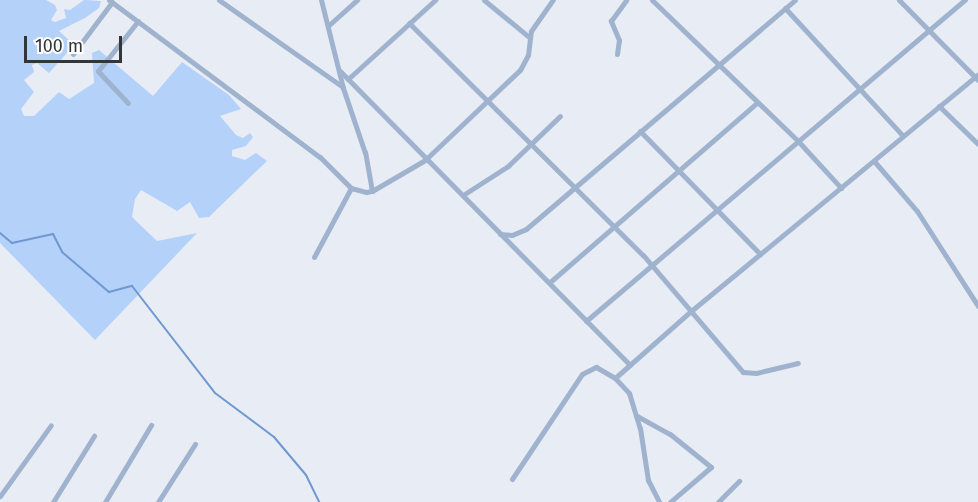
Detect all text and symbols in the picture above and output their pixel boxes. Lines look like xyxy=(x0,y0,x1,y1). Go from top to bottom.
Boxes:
scale bar xyxy=(27,24,124,62)
text: 100 m xyxy=(35,35,83,57)

